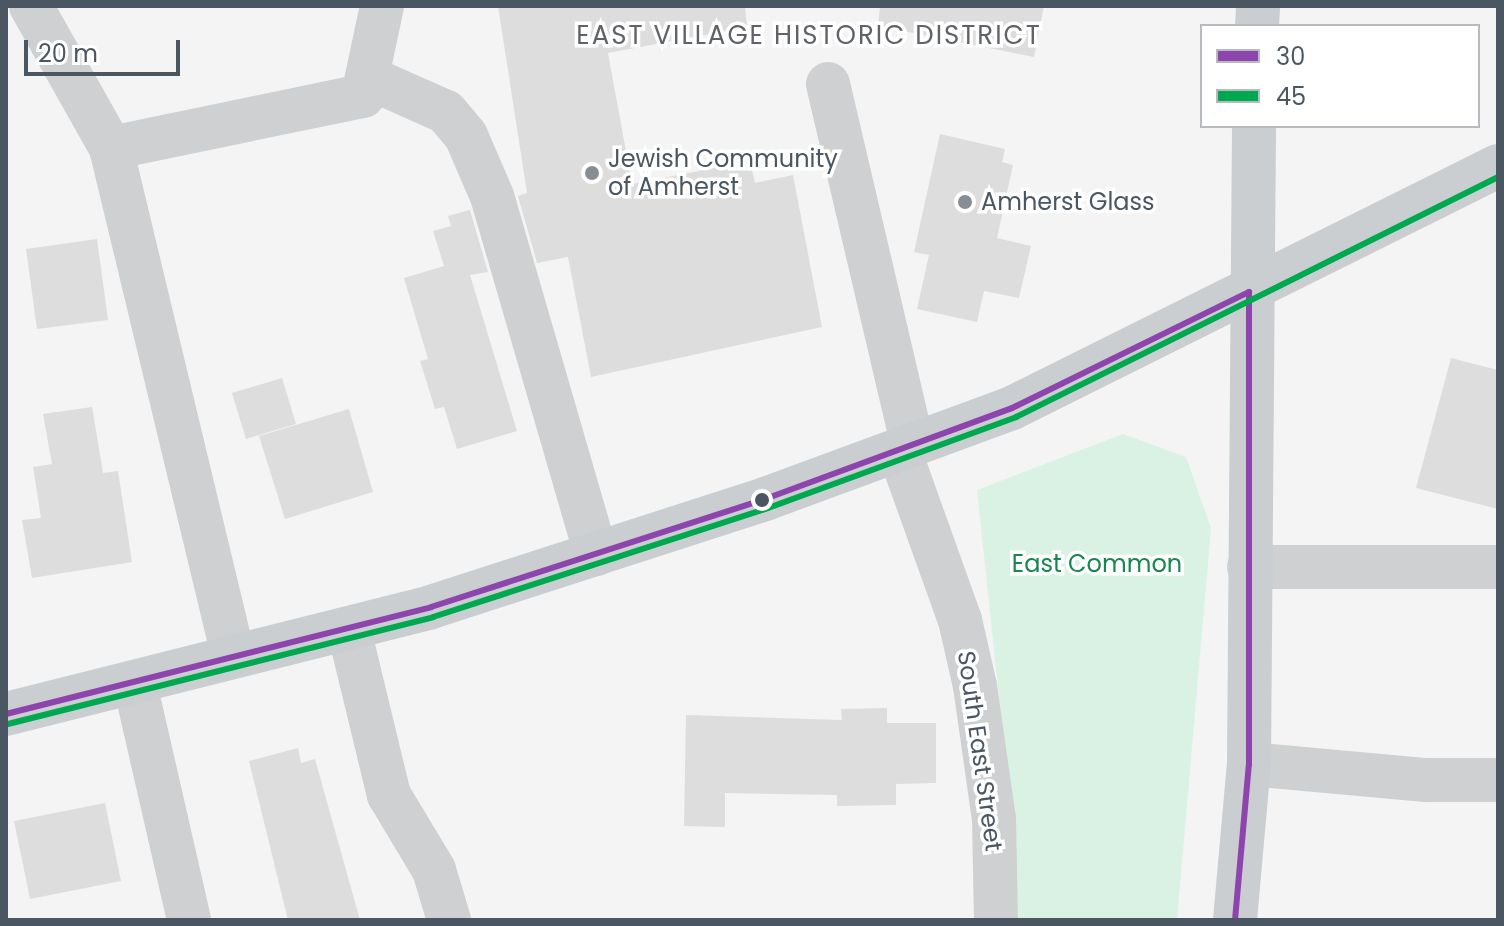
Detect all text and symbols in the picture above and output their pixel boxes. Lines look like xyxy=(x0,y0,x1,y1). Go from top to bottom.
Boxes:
district label: EAST VILLAGE HISTORIC DISTRICT xyxy=(576,20,1042,52)
scale bar xyxy=(28,24,184,74)
legend xyxy=(1200,24,1480,128)
text: 20 m xyxy=(38,37,98,70)
text: 30 xyxy=(1276,40,1305,73)
text: 45 xyxy=(1276,80,1306,113)
place label: Jewish Community of Amherst xyxy=(608,145,838,201)
marker: Jewish Community of Amherst xyxy=(583,164,601,182)
place label: Amherst Glass xyxy=(981,188,1155,216)
marker: Amherst Glass xyxy=(956,193,974,211)
unlabelled marker xyxy=(754,492,770,508)
park label: East Common xyxy=(1012,550,1182,578)
street label: South East Street xyxy=(952,649,1008,853)

